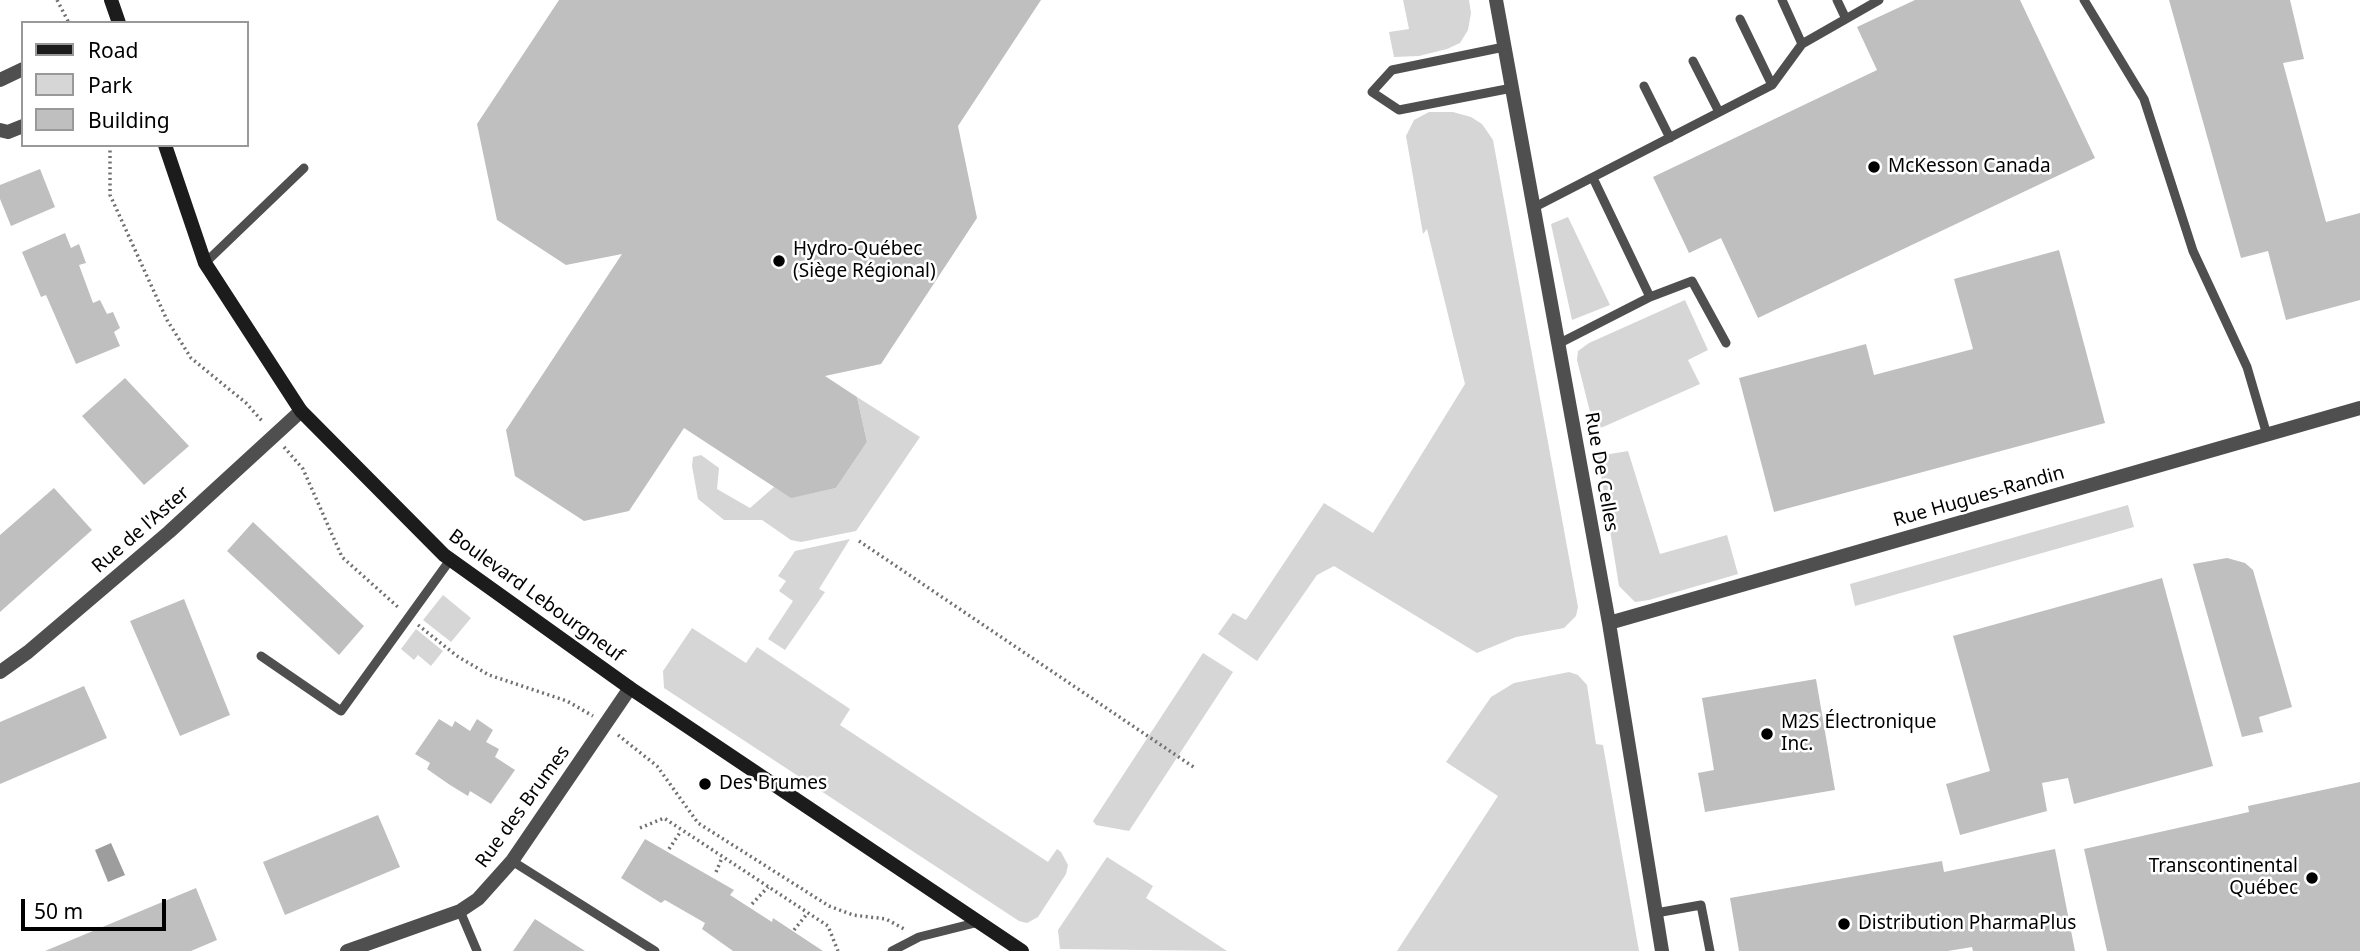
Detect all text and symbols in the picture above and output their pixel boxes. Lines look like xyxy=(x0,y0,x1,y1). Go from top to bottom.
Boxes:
legend xyxy=(21,21,248,147)
text: Road xyxy=(88,36,138,64)
text: Park xyxy=(88,71,132,99)
text: Building xyxy=(88,106,170,134)
place label: McKesson Canada xyxy=(1888,156,2051,178)
marker: McKesson Canada xyxy=(1866,159,1882,175)
place label: Hydro-Québec (Siège Régional) xyxy=(793,239,936,283)
marker: Hydro-Québec (Siège Régional) xyxy=(771,253,787,269)
street label: Rue De Celles xyxy=(1579,410,1623,534)
street label: Rue Hugues-Randin xyxy=(1891,462,2067,532)
street label: Rue de l'Aster xyxy=(88,482,194,578)
street label: Boulevard Lebourgneuf xyxy=(444,525,628,667)
place label: M2S Électronique Inc. xyxy=(1781,712,1936,756)
marker: M2S Électronique Inc. xyxy=(1759,726,1775,742)
street label: Rue des Brumes xyxy=(471,742,575,872)
place label: Des Brumes xyxy=(719,773,827,795)
marker: Des Brumes xyxy=(697,776,713,792)
place label: Transcontinental Québec xyxy=(2149,856,2298,900)
marker: Transcontinental Québec xyxy=(2304,870,2320,886)
scale bar xyxy=(24,884,170,928)
text: 50 m xyxy=(34,897,83,925)
place label: Distribution PharmaPlus xyxy=(1858,913,2076,935)
marker: Distribution PharmaPlus xyxy=(1836,916,1852,932)

